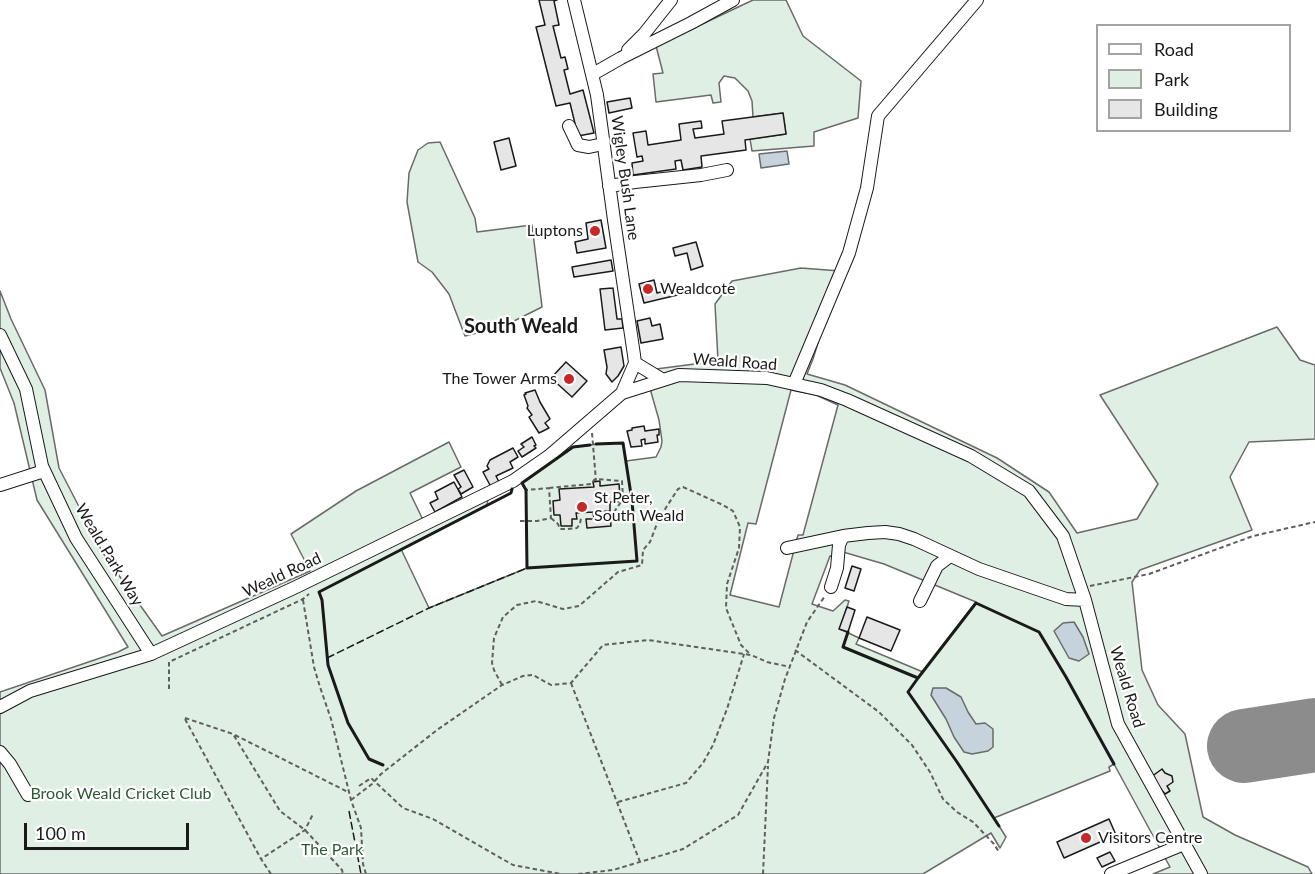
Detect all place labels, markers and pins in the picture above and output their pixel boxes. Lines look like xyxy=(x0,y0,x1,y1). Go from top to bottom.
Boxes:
place label: Luptons xyxy=(527,221,583,241)
marker: Luptons xyxy=(588,224,602,238)
place label: Wealdcote xyxy=(660,279,735,299)
marker: Wealdcote xyxy=(641,282,655,296)
place label: The Tower Arms xyxy=(442,369,557,389)
marker: The Tower Arms xyxy=(562,372,576,386)
place label: St Peter, South Weald xyxy=(594,488,684,526)
marker: St Peter, South Weald xyxy=(575,500,589,514)
place label: Visitors Centre xyxy=(1098,828,1202,848)
marker: Visitors Centre xyxy=(1079,831,1093,845)

